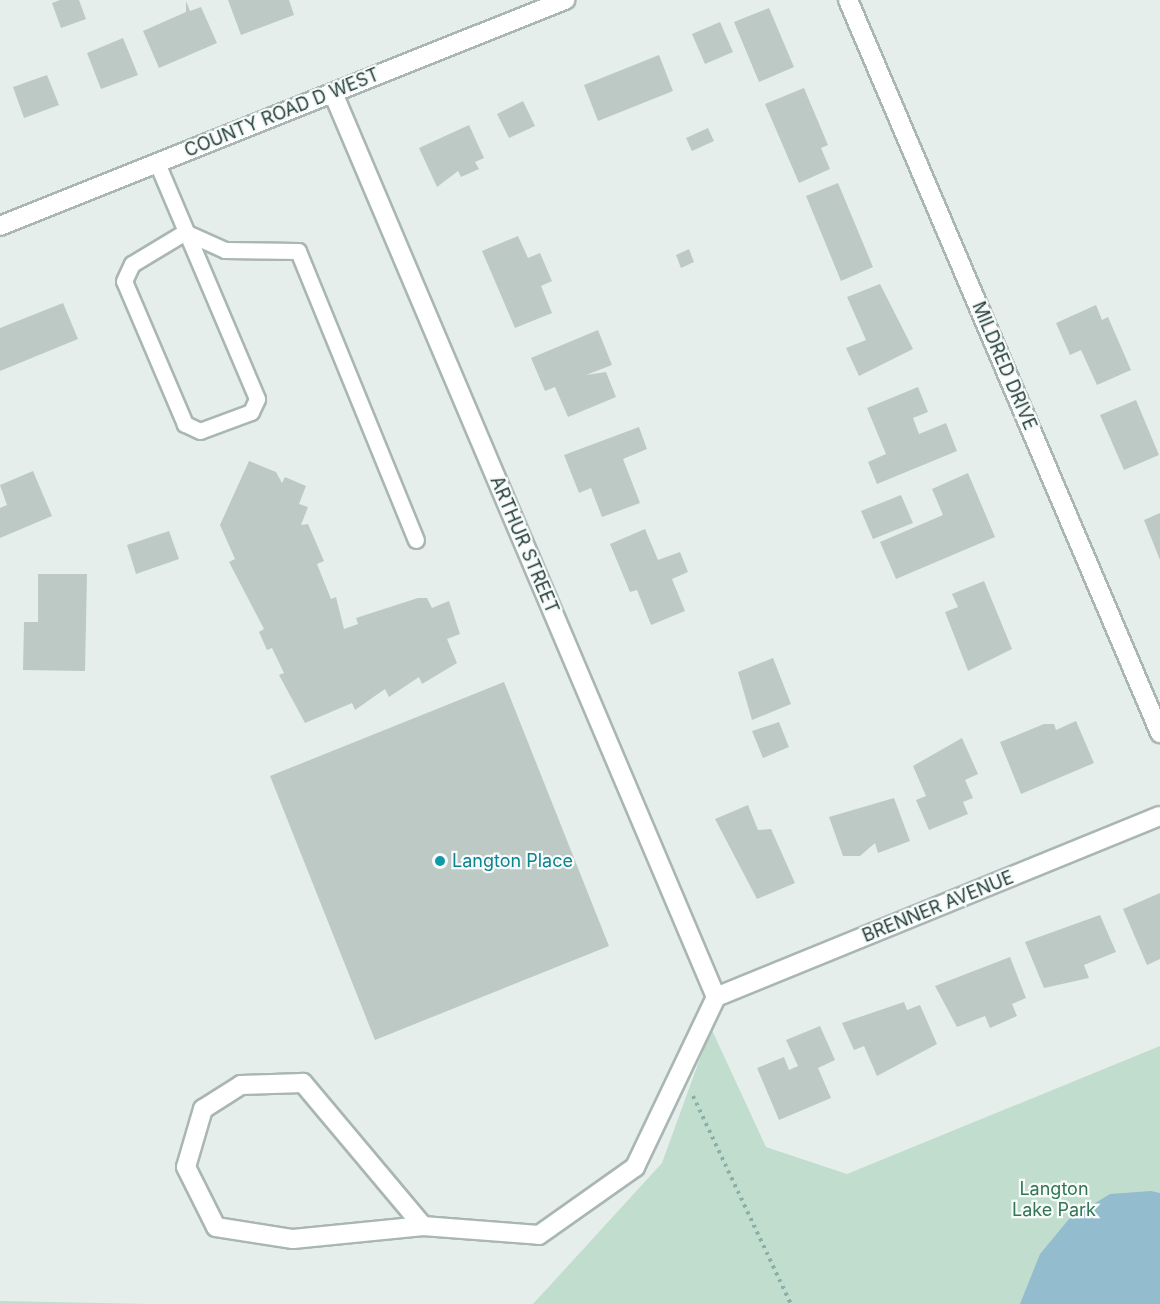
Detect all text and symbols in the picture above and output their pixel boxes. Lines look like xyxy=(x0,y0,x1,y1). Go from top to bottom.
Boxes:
street label: COUNTY ROAD D WEST xyxy=(181,64,383,162)
street label: MILDRED DRIVE xyxy=(967,299,1041,433)
street label: ARTHUR STREET xyxy=(485,473,563,617)
place label: Langton Place xyxy=(452,850,573,872)
marker: Langton Place xyxy=(433,854,447,868)
street label: BRENNER AVENUE xyxy=(859,867,1017,947)
park label: Langton Lake Park xyxy=(1012,1179,1096,1222)

